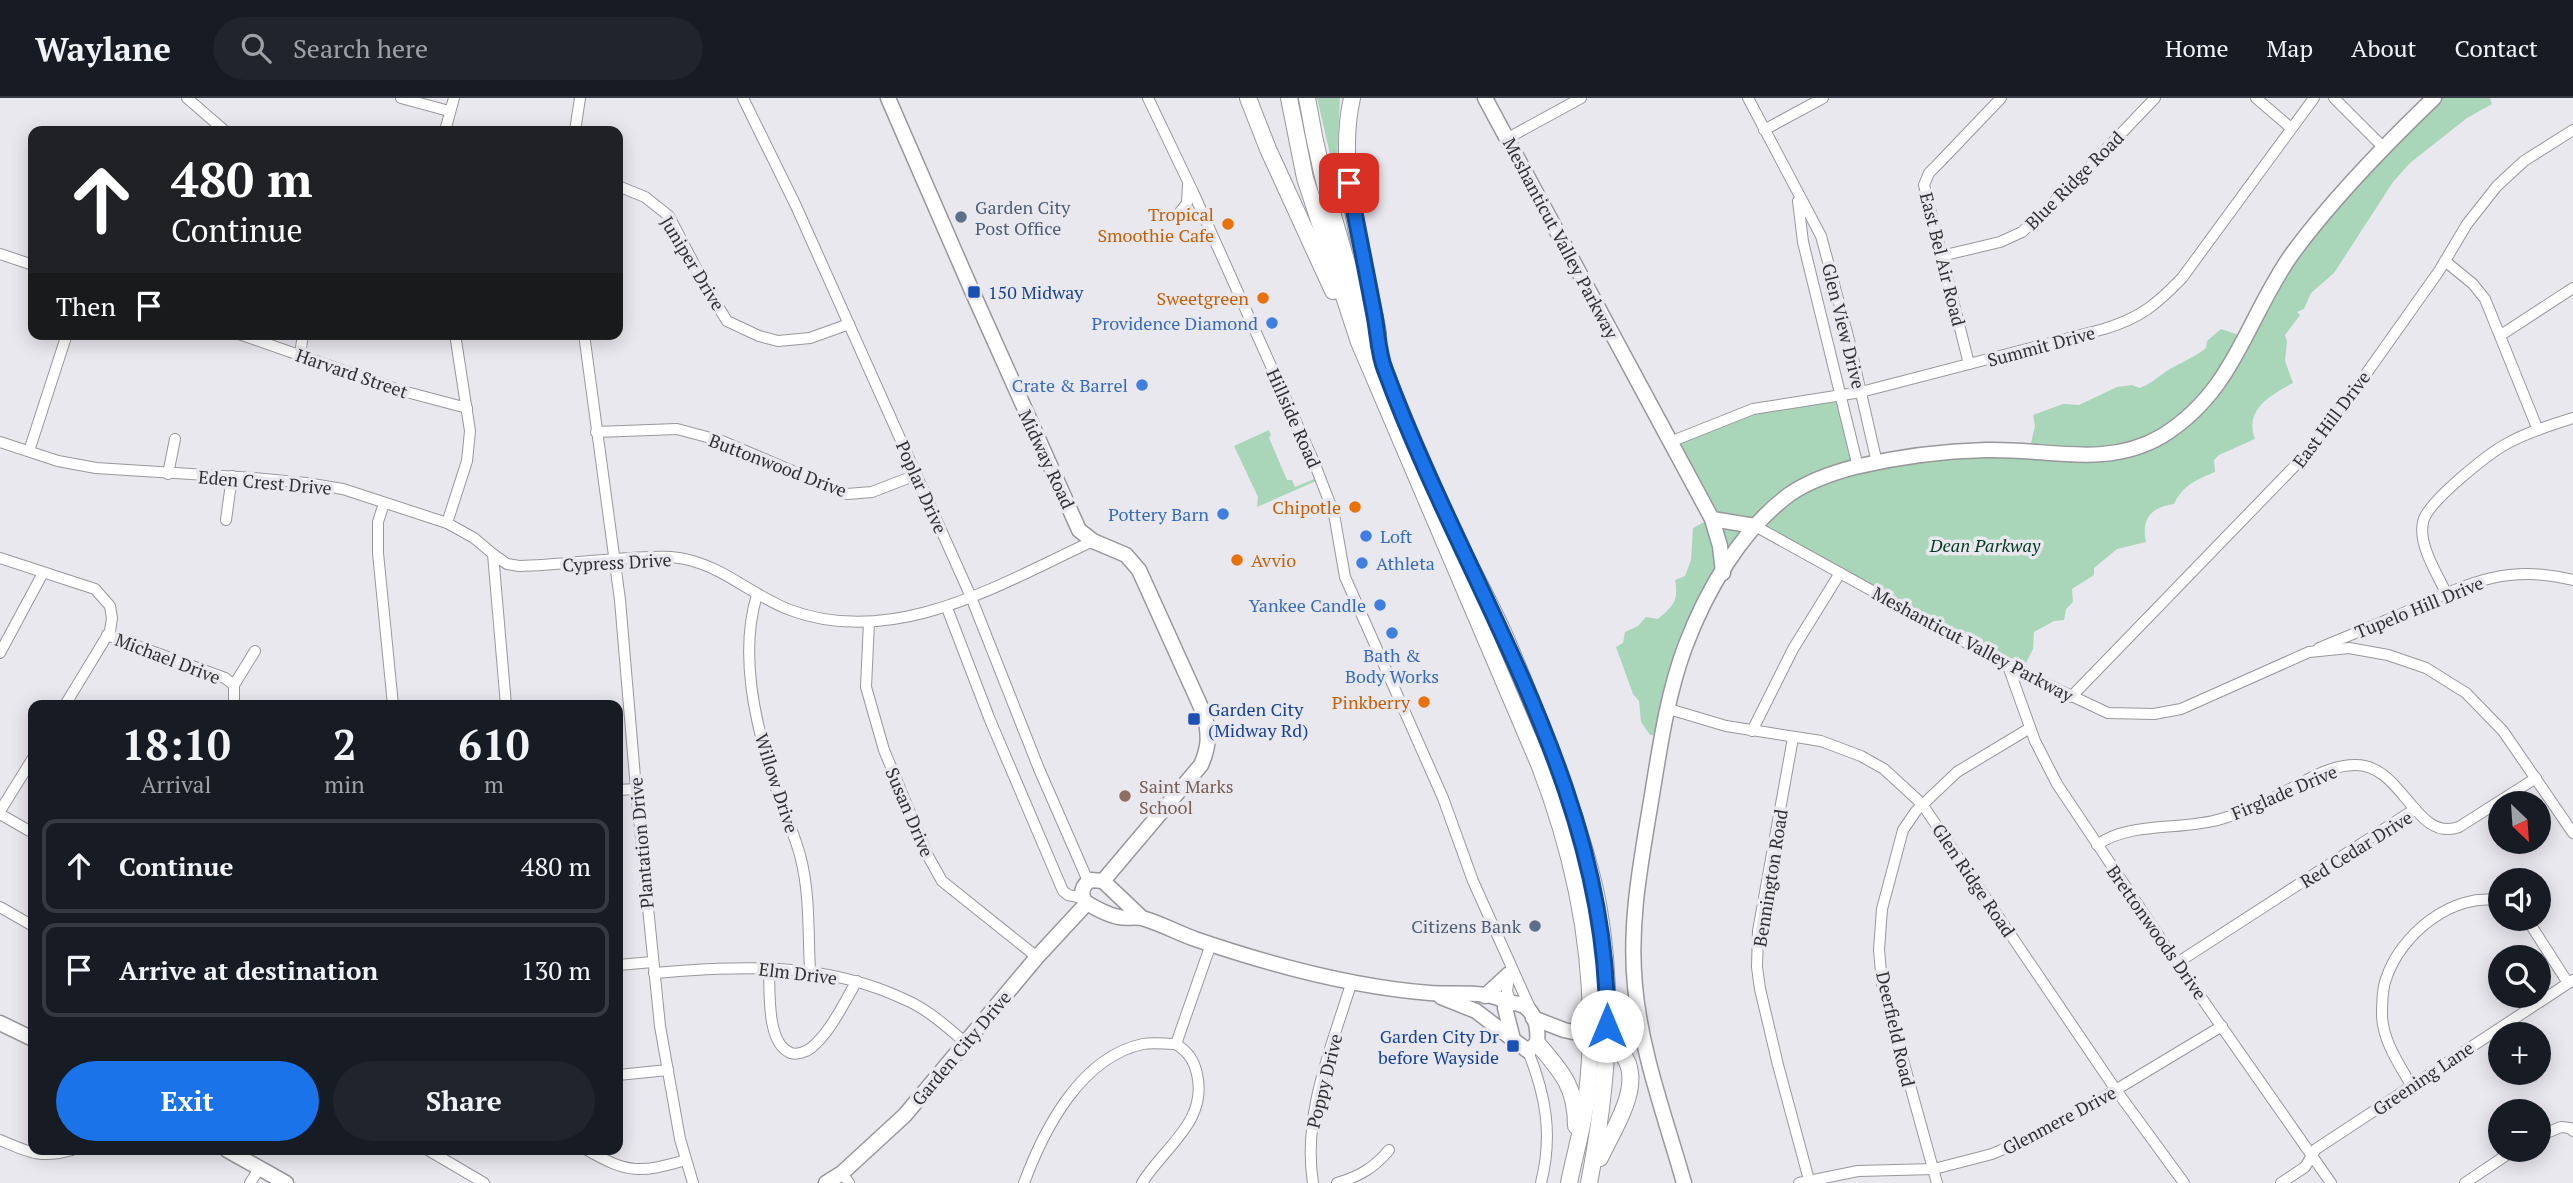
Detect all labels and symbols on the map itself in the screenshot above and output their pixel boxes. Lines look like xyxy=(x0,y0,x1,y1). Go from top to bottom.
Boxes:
street label: Blue Ridge Road xyxy=(2019,125,2129,235)
street label: Meshanticut Valley Parkway xyxy=(1498,133,1625,343)
pin xyxy=(1319,153,1379,213)
street label: East Bel Air Road xyxy=(1915,190,1971,328)
place label: Garden City Post Office xyxy=(975,195,1071,240)
place label: Tropical Smoothie Cafe xyxy=(1097,202,1214,247)
marker: Garden City Post Office xyxy=(953,209,969,225)
street label: Juniper Drive xyxy=(655,211,731,315)
marker: Tropical Smoothie Cafe xyxy=(1220,216,1236,232)
street label: Glen View Drive xyxy=(1817,261,1871,391)
place label: 150 Midway xyxy=(988,280,1084,304)
marker: 150 Midway xyxy=(966,284,982,300)
place label: Sweetgreen xyxy=(1156,286,1249,310)
marker: Sweetgreen xyxy=(1255,290,1271,306)
place label: Providence Diamond xyxy=(1092,311,1258,335)
marker: Providence Diamond xyxy=(1264,315,1280,331)
street label: Summit Drive xyxy=(1985,320,2097,372)
street label: Harvard Street xyxy=(293,343,411,403)
street label: Hillside Road xyxy=(1261,365,1327,471)
street label: East Hill Drive xyxy=(2287,366,2375,472)
place label: Crate & Barrel xyxy=(1012,373,1128,397)
marker: Crate & Barrel xyxy=(1134,377,1150,393)
street label: Midway Road xyxy=(1014,406,1080,512)
street label: Buttonwood Drive xyxy=(706,428,850,502)
street label: Poplar Drive xyxy=(891,437,953,537)
street label: Eden Crest Drive xyxy=(197,464,333,500)
place label: Chipotle xyxy=(1272,495,1341,519)
marker: Chipotle xyxy=(1347,499,1363,515)
place label: Pottery Barn xyxy=(1108,502,1209,526)
marker: Pottery Barn xyxy=(1215,506,1231,522)
place label: Loft xyxy=(1380,524,1413,548)
marker: Loft xyxy=(1358,528,1374,544)
park label: Dean Parkway xyxy=(1929,533,2041,557)
street label: Cypress Drive xyxy=(562,547,672,577)
place label: Avvio xyxy=(1251,548,1296,572)
place label: Athleta xyxy=(1376,551,1435,575)
marker: Avvio xyxy=(1229,552,1245,568)
marker: Athleta xyxy=(1354,555,1370,571)
street label: Tupelo Hill Drive xyxy=(2351,570,2487,644)
street label: Meshanticut Valley Parkway xyxy=(1868,581,2078,708)
place label: Yankee Candle xyxy=(1249,593,1366,617)
marker: Yankee Candle xyxy=(1372,597,1388,613)
marker: Bath & Body Works xyxy=(1384,625,1400,641)
street label: Michael Drive xyxy=(112,627,224,689)
place label: Bath & Body Works xyxy=(1345,643,1439,688)
place label: Pinkberry xyxy=(1332,690,1411,714)
marker: Pinkberry xyxy=(1416,694,1432,710)
place label: Garden City (Midway Rd) xyxy=(1208,697,1308,742)
marker: Garden City (Midway Rd) xyxy=(1186,711,1202,727)
street label: Willow Drive xyxy=(750,730,804,836)
street label: Firglade Drive xyxy=(2228,759,2340,825)
street label: Susan Drive xyxy=(880,764,940,860)
place label: Saint Marks School xyxy=(1139,774,1234,819)
street label: Plantation Drive xyxy=(623,776,659,910)
marker: Saint Marks School xyxy=(1117,788,1133,804)
north arrow xyxy=(2488,791,2552,854)
street label: Red Cedar Drive xyxy=(2295,805,2417,893)
street label: Bennington Road xyxy=(1747,808,1793,948)
street label: Glen Ridge Road xyxy=(1927,819,2021,941)
street label: Brettonwoods Drive xyxy=(2102,860,2212,1004)
place label: Citizens Bank xyxy=(1411,914,1522,938)
marker: Citizens Bank xyxy=(1527,918,1543,934)
street label: Elm Drive xyxy=(757,956,839,990)
street label: Deerfield Road xyxy=(1871,969,1921,1089)
street label: Garden City Drive xyxy=(906,986,1016,1110)
position arrow xyxy=(1570,989,1644,1063)
place label: Garden City Dr before Wayside xyxy=(1378,1024,1499,1069)
street label: Poppy Drive xyxy=(1301,1031,1347,1131)
street label: Greening Lane xyxy=(2368,1035,2478,1121)
marker: Garden City Dr before Wayside xyxy=(1505,1038,1521,1054)
street label: Glenmere Drive xyxy=(1998,1080,2120,1160)

